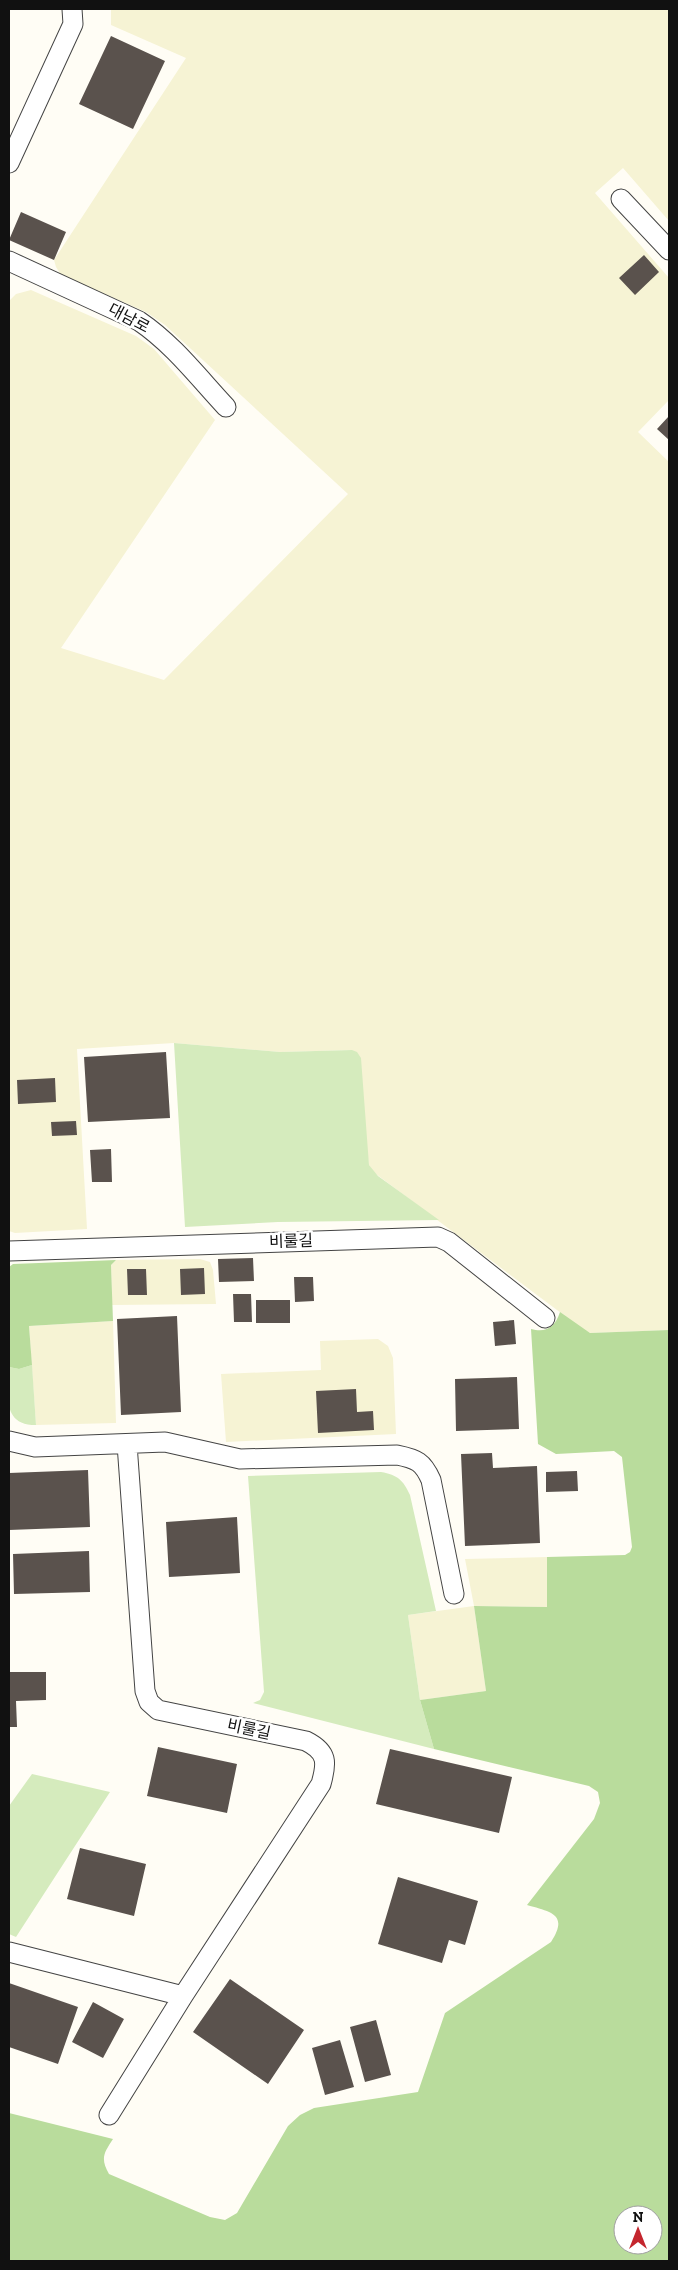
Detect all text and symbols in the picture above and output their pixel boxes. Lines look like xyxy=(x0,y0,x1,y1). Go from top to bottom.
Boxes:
street label: 대남로 xyxy=(105,299,153,337)
street label: 비룰길 xyxy=(269,1231,313,1251)
street label: 비룰길 xyxy=(225,1715,273,1743)
north arrow xyxy=(613,2205,663,2255)
text: N xyxy=(633,2209,644,2226)

